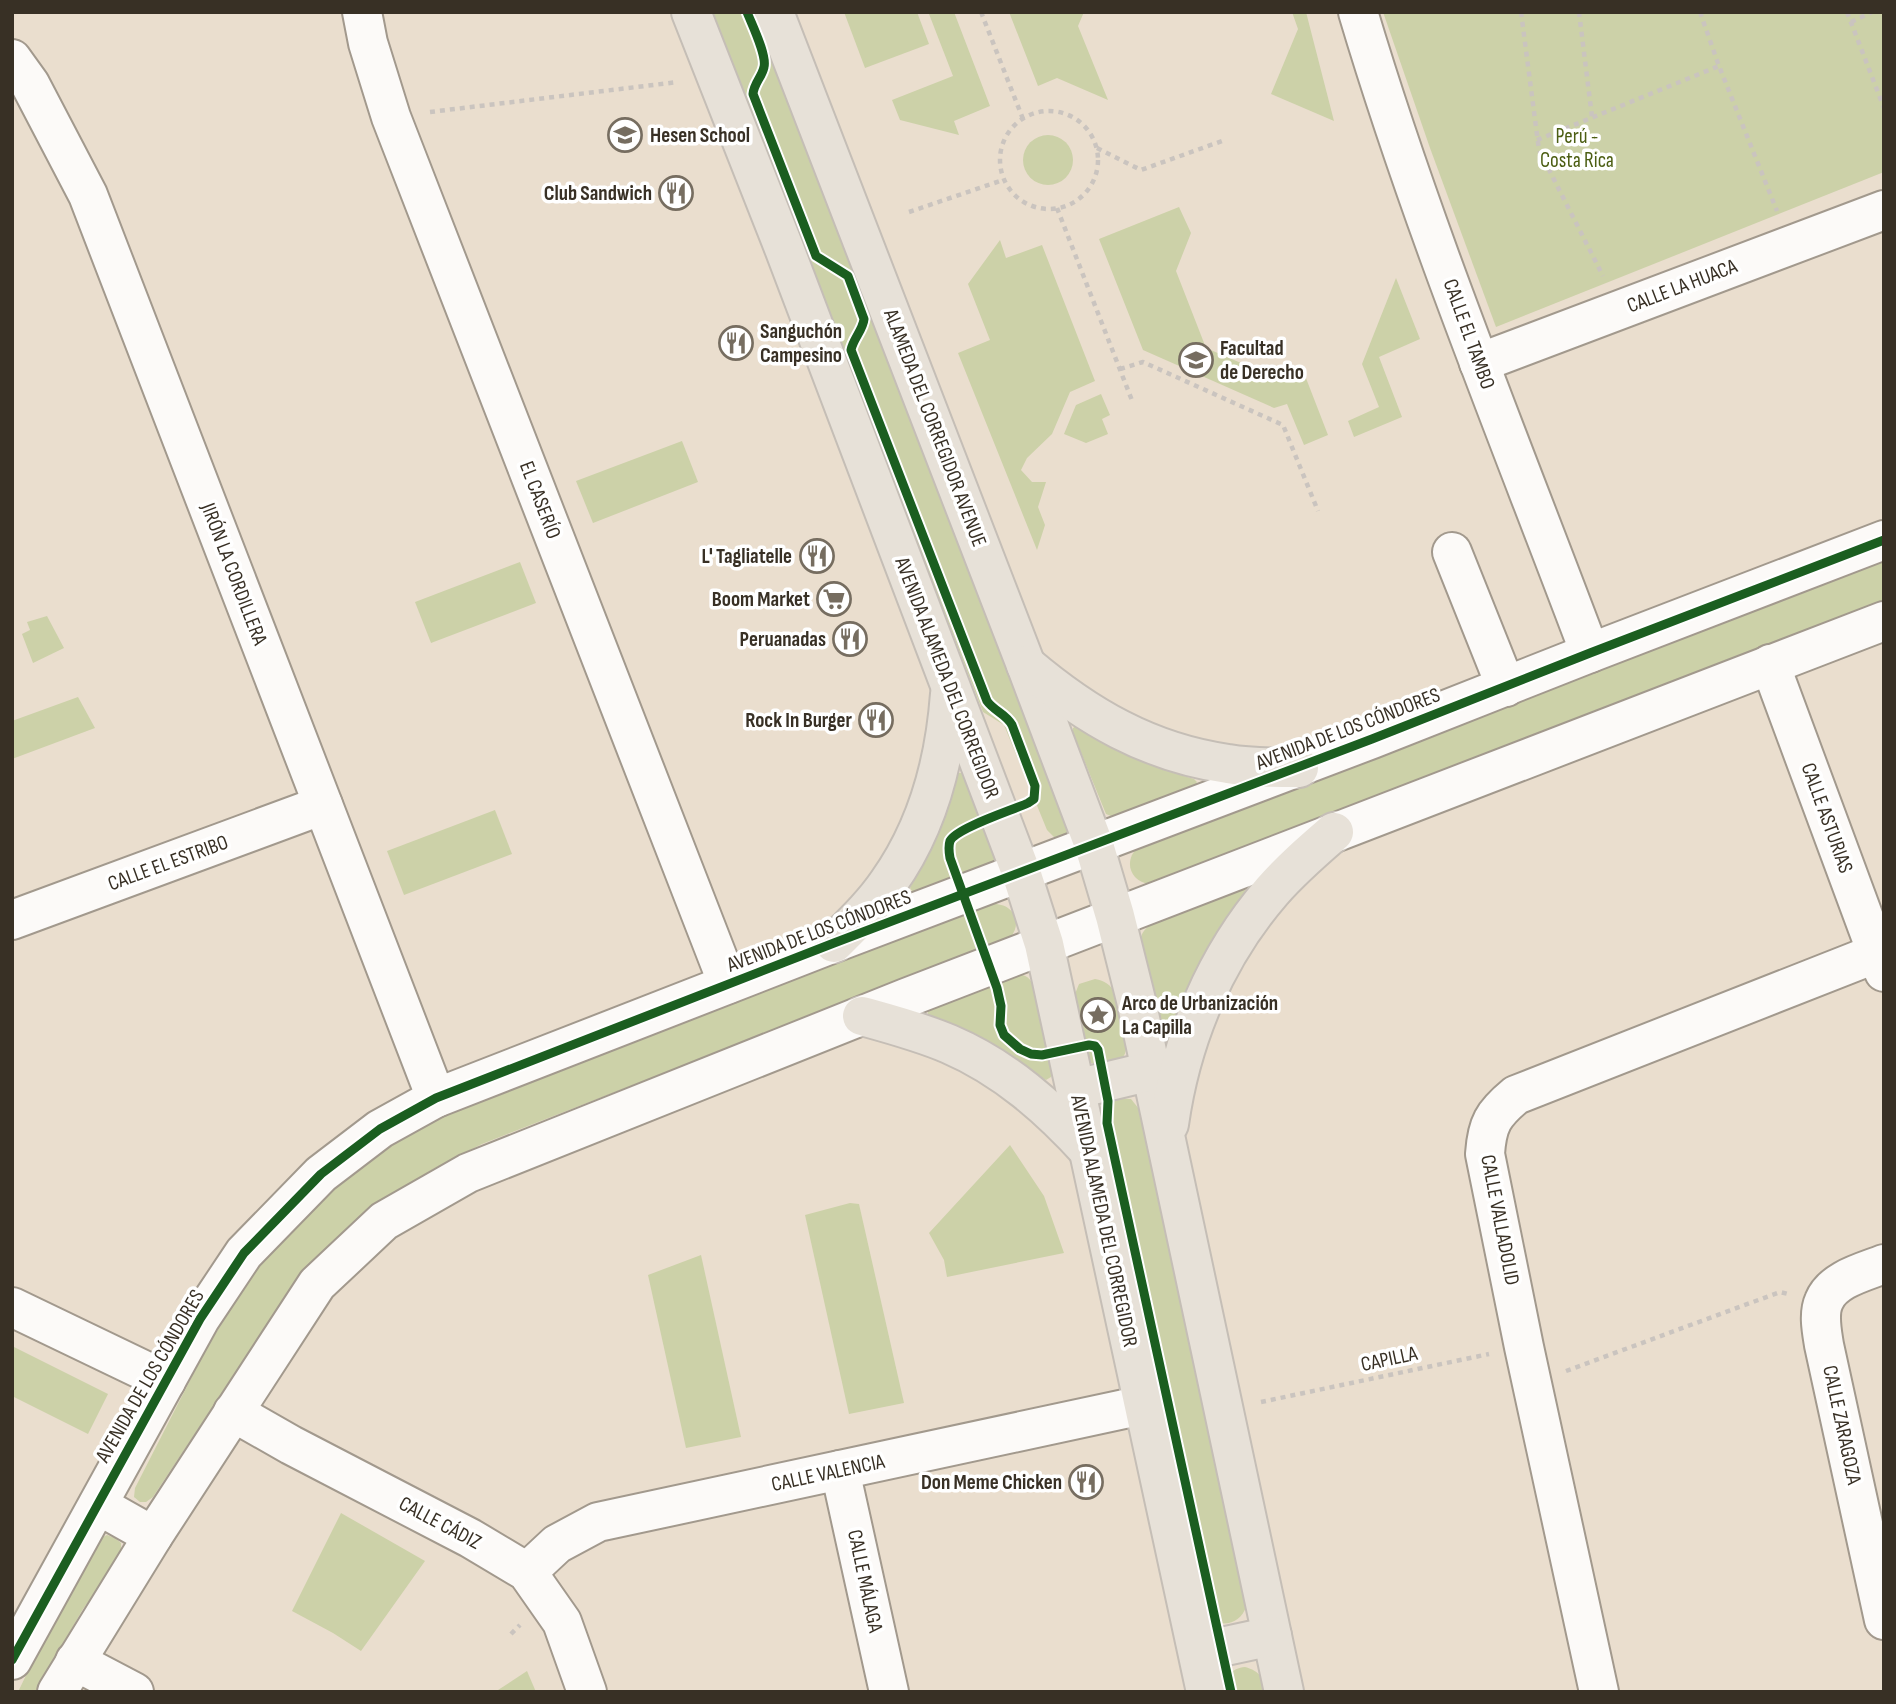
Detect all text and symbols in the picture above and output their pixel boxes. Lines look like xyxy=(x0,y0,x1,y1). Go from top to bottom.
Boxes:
school or university icon: Hesen School xyxy=(606,116,644,154)
place label: Hesen School xyxy=(650,123,750,148)
park label: Perú - Costa Rica xyxy=(1540,124,1614,173)
restaurant icon: Club Sandwich xyxy=(657,174,695,212)
place label: Club Sandwich xyxy=(544,181,652,206)
street label: CALLE LA HUACA xyxy=(1623,253,1742,318)
street label: CALLE EL TAMBO xyxy=(1438,276,1500,392)
street label: ALAMEDA DEL CORREGIDOR AVENUE xyxy=(878,305,992,550)
place label: Sanguchón Campesino xyxy=(760,319,842,368)
restaurant icon: Sanguchón Campesino xyxy=(717,324,755,362)
place label: Facultad de Derecho xyxy=(1220,336,1304,385)
school or university icon: Facultad de Derecho xyxy=(1177,341,1215,379)
street label: EL CASERÍO xyxy=(514,458,566,542)
street label: JIRÓN LA CORDILLERA xyxy=(195,498,273,650)
restaurant icon: L' Tagliatelle xyxy=(798,537,836,575)
place label: L' Tagliatelle xyxy=(701,544,792,569)
street label: AVENIDA ALAMEDA DEL CORREGIDOR xyxy=(889,553,1005,803)
supermarket icon: Boom Market xyxy=(815,580,853,618)
place label: Boom Market xyxy=(712,587,810,612)
restaurant icon: Peruanadas xyxy=(831,620,869,658)
place label: Peruanadas xyxy=(740,627,826,652)
street label: AVENIDA DE LOS CÓNDORES xyxy=(1251,682,1444,776)
restaurant icon: Rock In Burger xyxy=(857,701,895,739)
place label: Rock In Burger xyxy=(745,708,853,733)
street label: CALLE ASTURIAS xyxy=(1796,760,1858,876)
street label: CALLE EL ESTRIBO xyxy=(104,830,232,896)
street label: AVENIDA DE LOS CÓNDORES xyxy=(722,884,915,978)
place label: Arco de Urbanización La Capilla xyxy=(1121,991,1278,1040)
place icon: Arco de Urbanización La Capilla xyxy=(1079,996,1117,1034)
street label: AVENIDA ALAMEDA DEL CORREGIDOR xyxy=(1065,1092,1143,1349)
street label: CALLE VALLADOLID xyxy=(1475,1153,1525,1287)
street label: AVENIDA DE LOS CÓNDORES xyxy=(90,1285,210,1468)
street label: CAPILLA xyxy=(1359,1341,1420,1377)
street label: CALLE ZARAGOZA xyxy=(1817,1363,1867,1488)
street label: CALLE VALENCIA xyxy=(769,1449,888,1497)
restaurant icon: Don Meme Chicken xyxy=(1067,1463,1105,1501)
place label: Don Meme Chicken xyxy=(921,1470,1062,1495)
street label: CALLE CÁDIZ xyxy=(395,1491,485,1555)
street label: CALLE MÁLAGA xyxy=(842,1527,888,1636)

